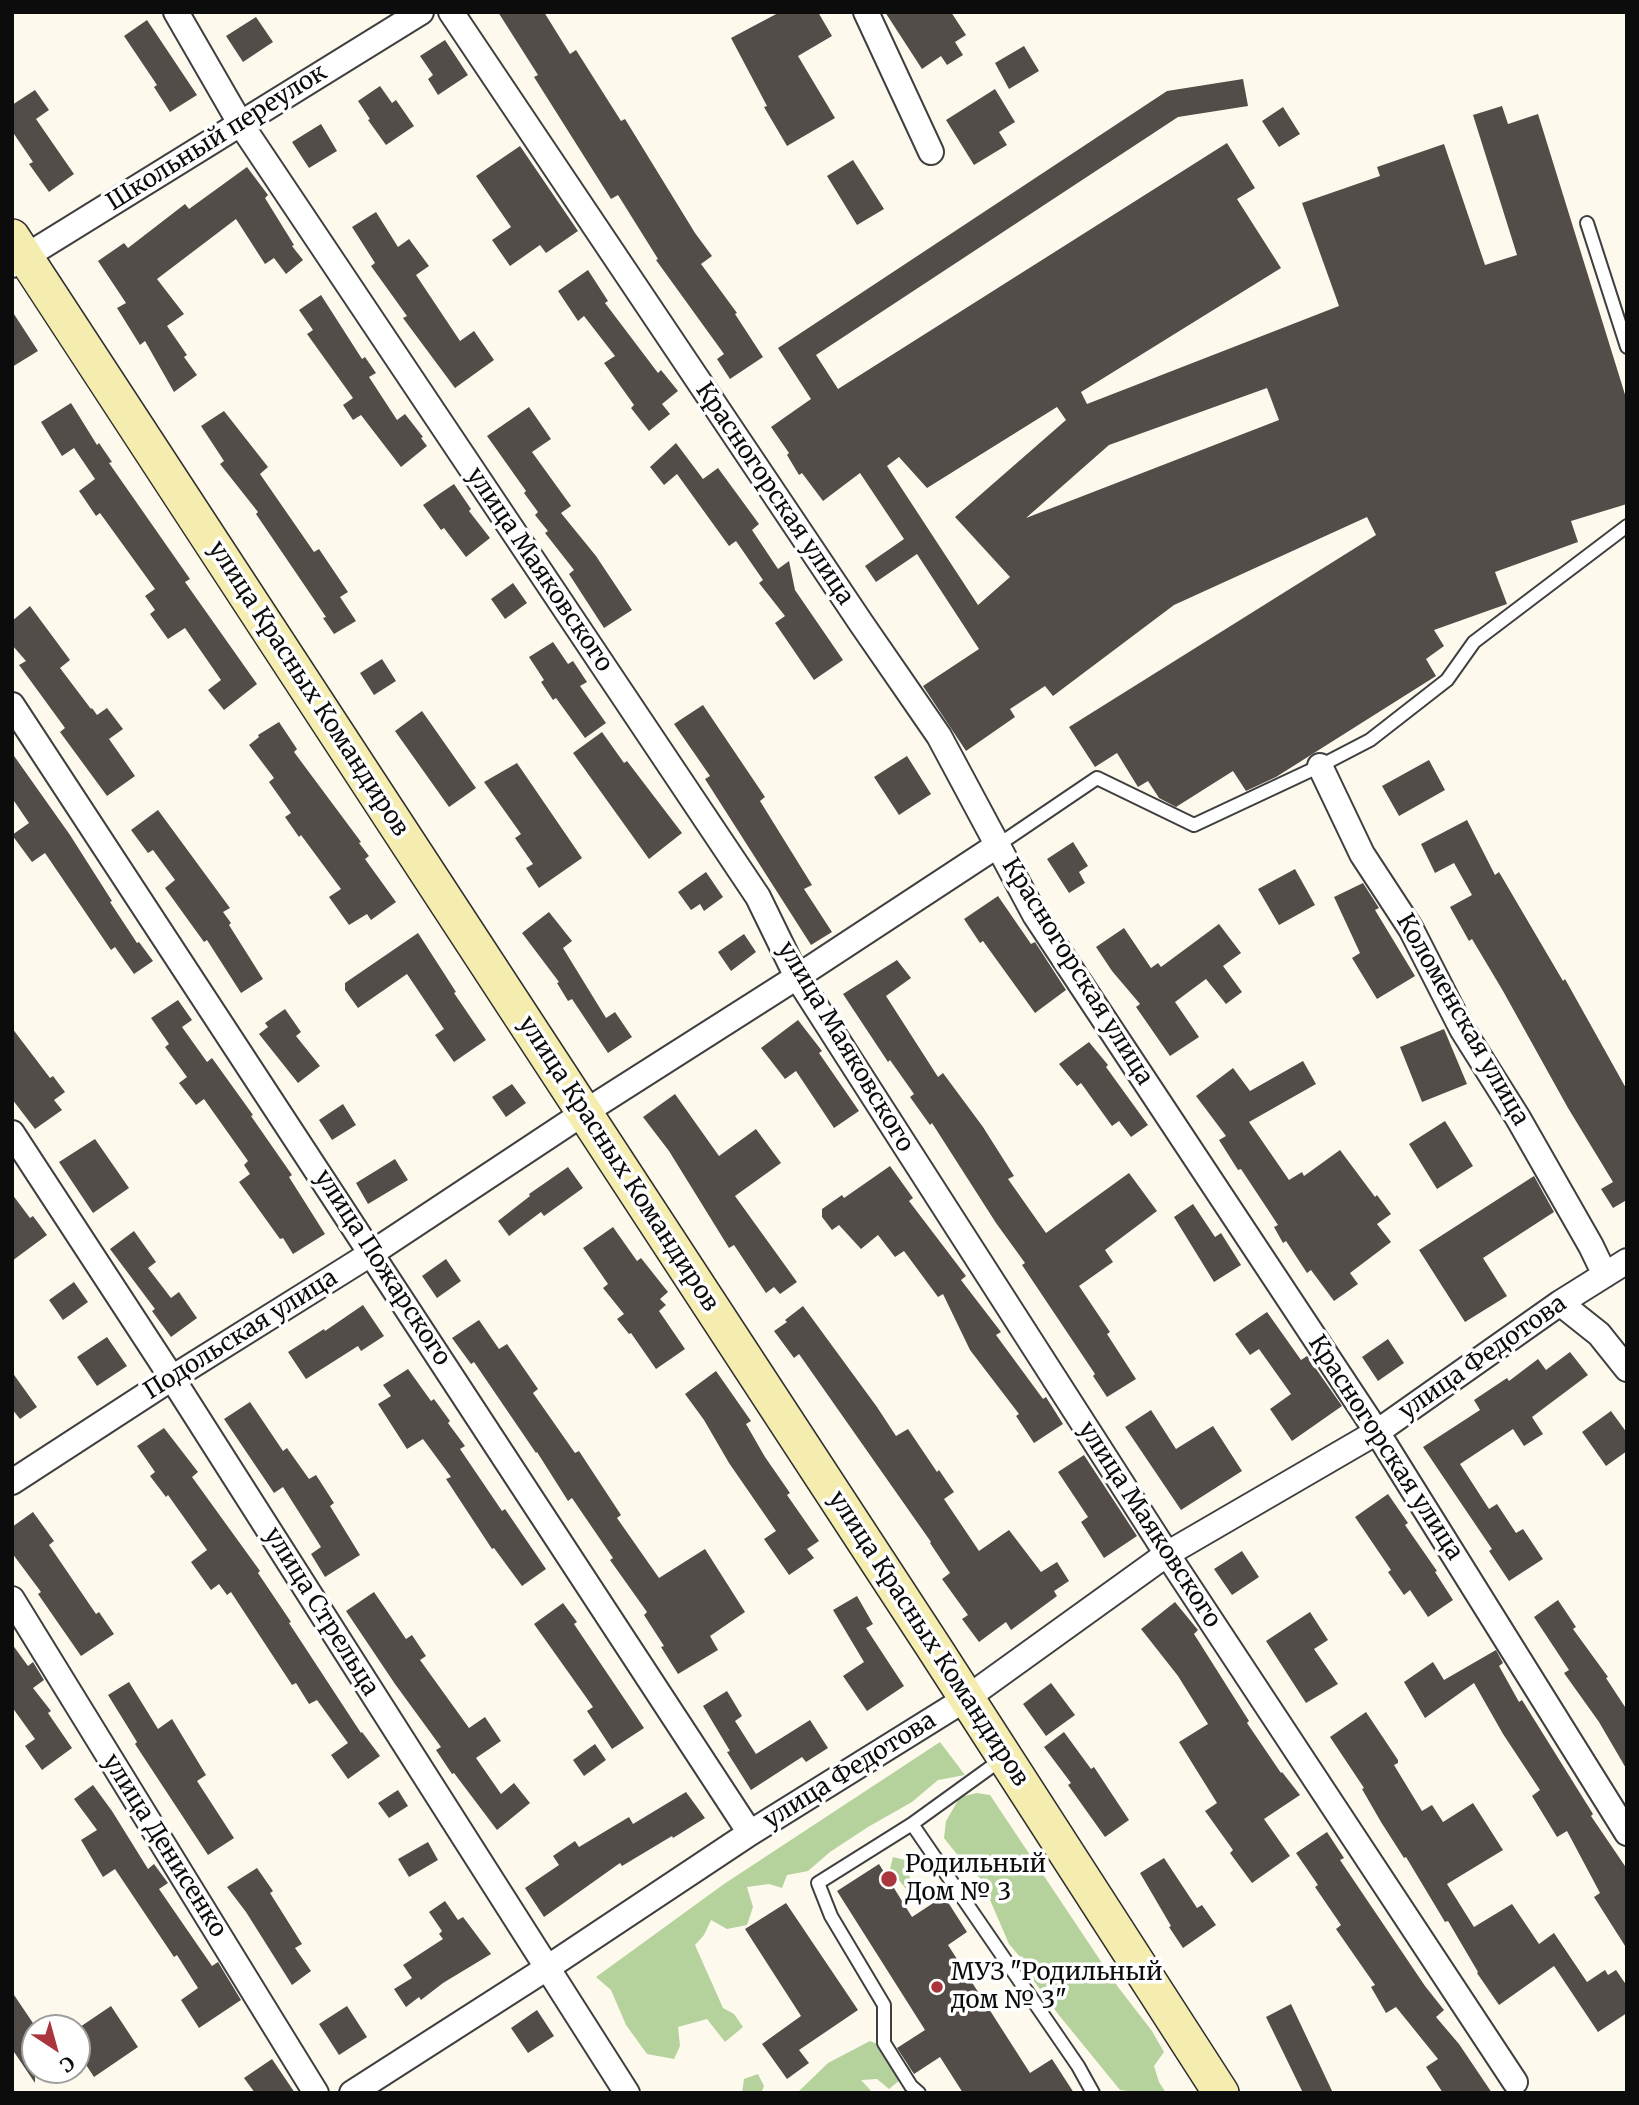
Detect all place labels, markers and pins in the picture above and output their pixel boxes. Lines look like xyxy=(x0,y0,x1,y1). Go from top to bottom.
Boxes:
place label: Родильный Дом № 3 xyxy=(905,1851,1046,1907)
marker: Родильный Дом № 3 xyxy=(879,1869,899,1889)
place label: МУЗ "Родильный дом № 3" xyxy=(951,1959,1162,2015)
marker: МУЗ "Родильный дом № 3" xyxy=(929,1979,945,1995)

